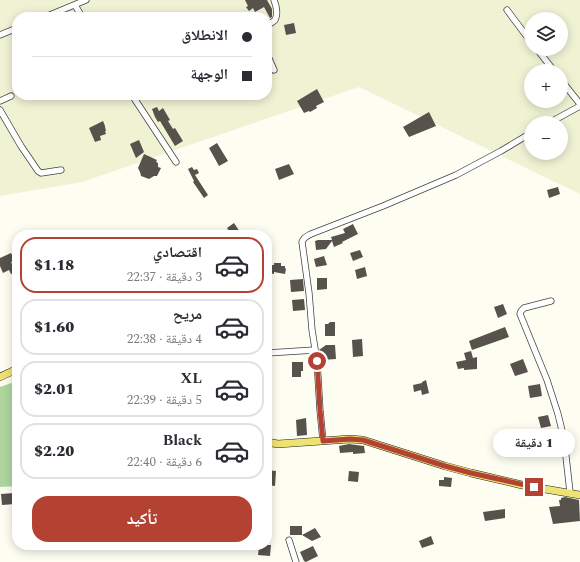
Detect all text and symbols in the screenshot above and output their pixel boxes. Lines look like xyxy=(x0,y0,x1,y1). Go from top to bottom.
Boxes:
map controls xyxy=(524,12,568,160)
button: layers xyxy=(524,12,568,56)
text: الانطلاق xyxy=(182,24,228,47)
text: الوجهة xyxy=(190,63,228,86)
button: + xyxy=(524,64,568,108)
button: − xyxy=(524,116,568,160)
text: اقتصادي xyxy=(153,241,202,264)
icon: car xyxy=(214,247,250,283)
text: $1.18 xyxy=(34,254,74,277)
text: 3 دقيقة · 22:37 xyxy=(127,267,202,287)
text: مريح xyxy=(173,303,202,326)
icon: car xyxy=(214,309,250,345)
text: $1.60 xyxy=(34,316,74,339)
text: 4 دقيقة · 22:38 xyxy=(127,329,202,349)
route start xyxy=(308,352,326,370)
text: XL xyxy=(181,367,202,390)
icon: car xyxy=(214,371,250,407)
text: $2.01 xyxy=(34,378,74,401)
text: 5 دقيقة · 22:39 xyxy=(127,390,202,410)
text: Black xyxy=(163,429,202,452)
callout: 1 دقيقة xyxy=(493,429,575,457)
icon: car xyxy=(214,433,250,469)
text: 1 دقيقة xyxy=(515,433,553,453)
text: $2.20 xyxy=(34,440,74,463)
text: 6 دقيقة · 22:40 xyxy=(127,452,202,472)
route end xyxy=(525,478,543,496)
button: تأكيد xyxy=(32,496,252,542)

